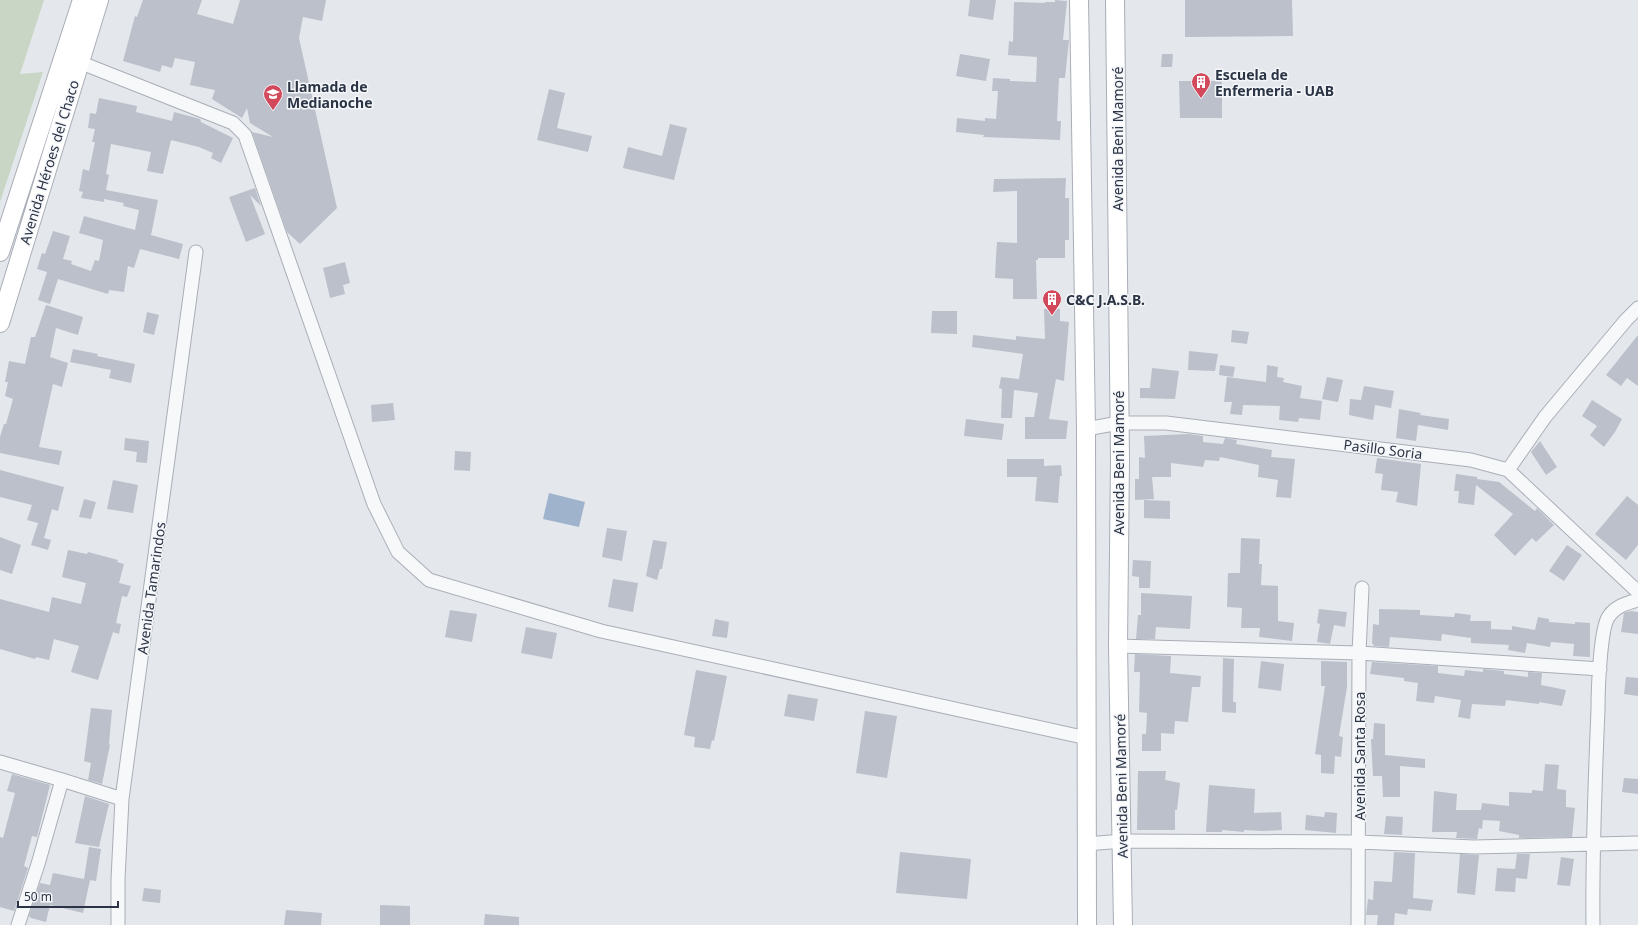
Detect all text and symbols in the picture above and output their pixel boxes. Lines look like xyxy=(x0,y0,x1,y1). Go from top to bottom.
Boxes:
place label: Escuela de Enfermeria - UAB xyxy=(1215,65,1334,100)
street label: Avenida Beni Mamoré xyxy=(1108,67,1127,211)
building icon: Escuela de Enfermeria - UAB xyxy=(1190,71,1212,99)
street label: Avenida Héroes del Chaco xyxy=(15,77,83,247)
place label: Llamada de Medianoche xyxy=(287,77,373,112)
school or university icon: Llamada de Medianoche xyxy=(262,83,284,111)
building icon: C&C J.A.S.B. xyxy=(1041,288,1063,316)
place label: C&C J.A.S.B. xyxy=(1066,290,1145,309)
street label: Avenida Beni Mamoré xyxy=(1109,391,1128,535)
street label: Pasillo Soria xyxy=(1342,435,1424,463)
street label: Avenida Tamarindos xyxy=(132,520,170,655)
street label: Avenida Santa Rosa xyxy=(1350,692,1369,820)
street label: Avenida Beni Mamoré xyxy=(1110,713,1132,859)
scale bar xyxy=(18,883,118,909)
text: 50 m xyxy=(24,888,52,905)

